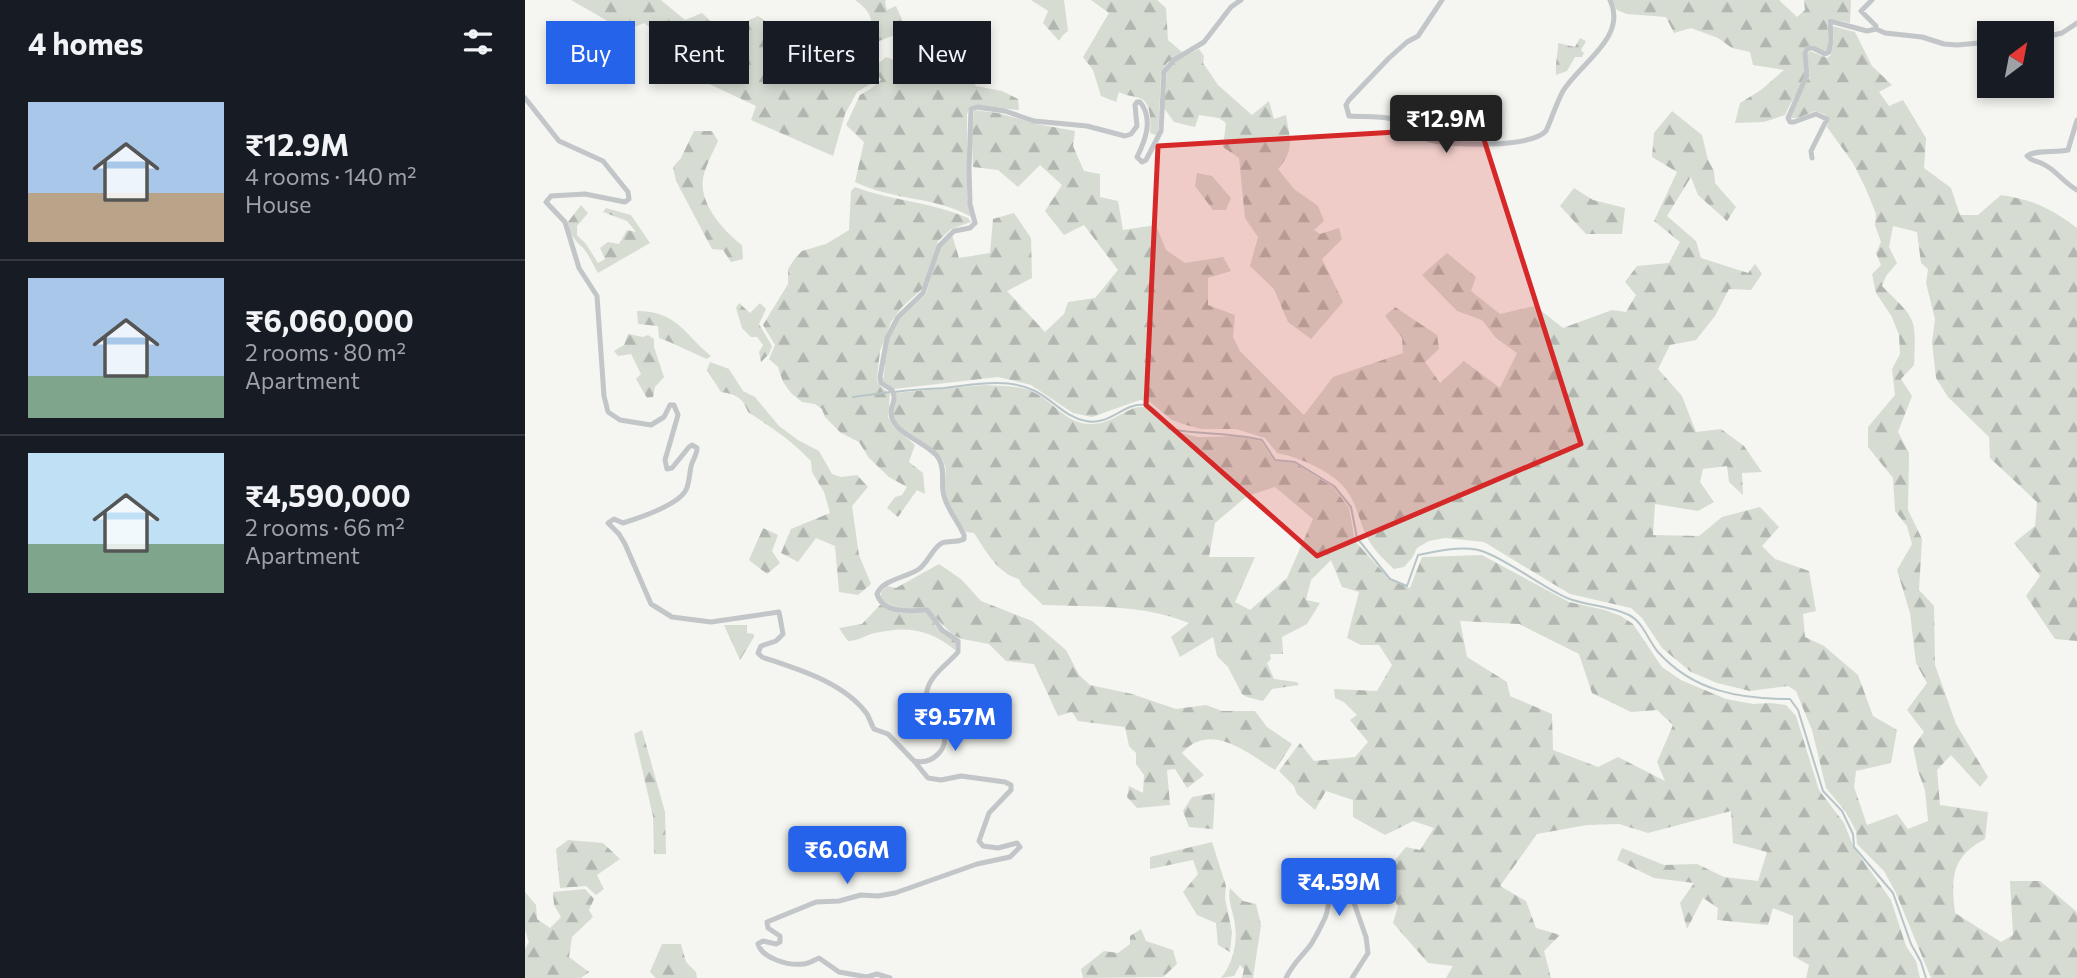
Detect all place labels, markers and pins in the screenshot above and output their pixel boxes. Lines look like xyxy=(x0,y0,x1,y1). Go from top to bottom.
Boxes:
pin: ₹12.9M xyxy=(1389,96,1503,155)
pin: ₹9.57M xyxy=(898,694,1012,753)
pin: ₹6.06M xyxy=(790,826,904,886)
pin: ₹4.59M xyxy=(1282,858,1396,918)

